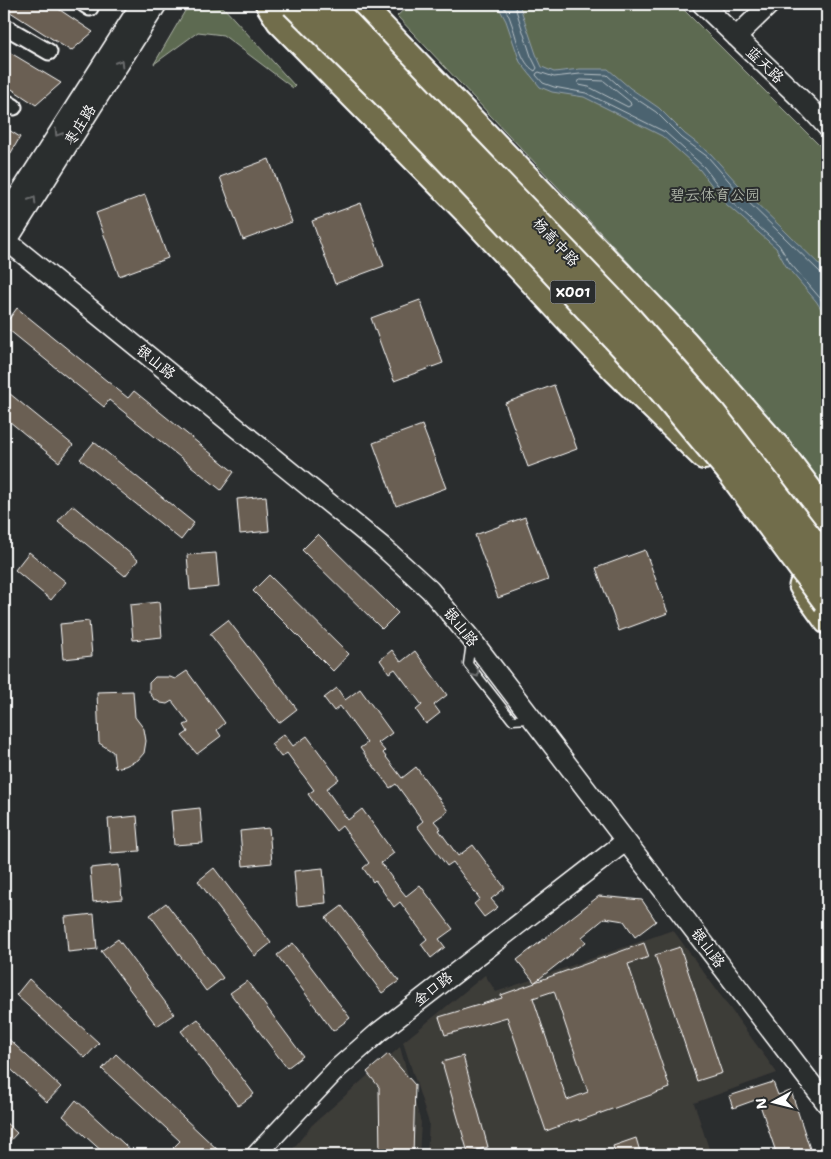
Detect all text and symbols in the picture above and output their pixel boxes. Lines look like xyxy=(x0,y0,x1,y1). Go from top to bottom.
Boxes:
street label: 蓝天路 xyxy=(742,42,788,88)
one-way arrow xyxy=(113,59,123,68)
street label: 枣庄路 xyxy=(60,101,100,149)
one-way arrow xyxy=(55,127,64,137)
park label: 碧云体育公园 xyxy=(670,185,760,205)
one-way arrow xyxy=(27,196,36,206)
street label: 杨高中路 xyxy=(528,213,584,271)
road number: X001 xyxy=(550,280,596,304)
street label: 银山路 xyxy=(132,340,180,384)
street label: 银山路 xyxy=(439,603,483,651)
one-way arrow xyxy=(470,668,479,678)
street label: 银山路 xyxy=(686,924,730,972)
street label: 金口路 xyxy=(409,967,457,1011)
north arrow xyxy=(748,1076,798,1126)
text: N xyxy=(751,1097,771,1110)

